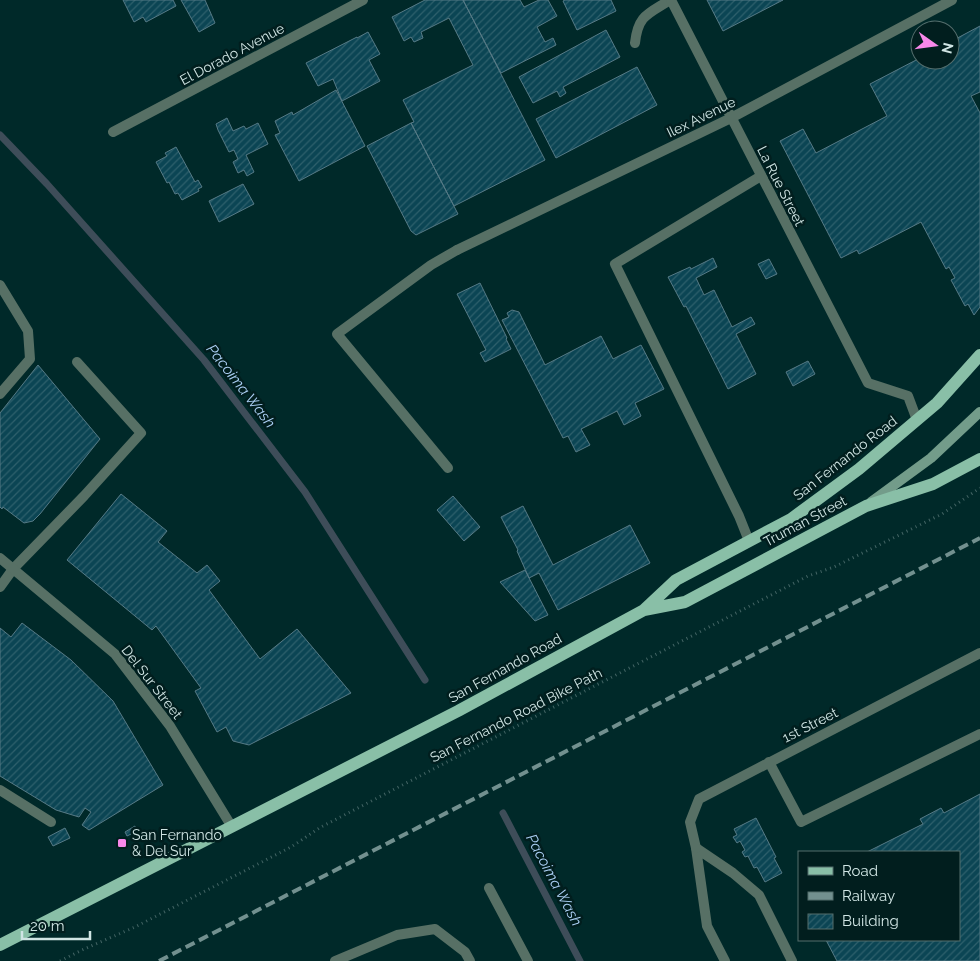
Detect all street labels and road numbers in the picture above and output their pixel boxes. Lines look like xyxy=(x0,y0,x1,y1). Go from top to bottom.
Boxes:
street label: El Dorado Avenue xyxy=(177,20,287,88)
street label: Ilex Avenue xyxy=(664,93,738,141)
street label: La Rue Street xyxy=(754,143,808,229)
street label: San Fernando Road xyxy=(790,413,900,503)
street label: Truman Street xyxy=(761,492,849,550)
street label: San Fernando Road xyxy=(446,630,564,706)
street label: Del Sur Street xyxy=(118,642,186,722)
street label: San Fernando Road Bike Path xyxy=(427,665,605,765)
street label: 1st Street xyxy=(780,704,841,746)

